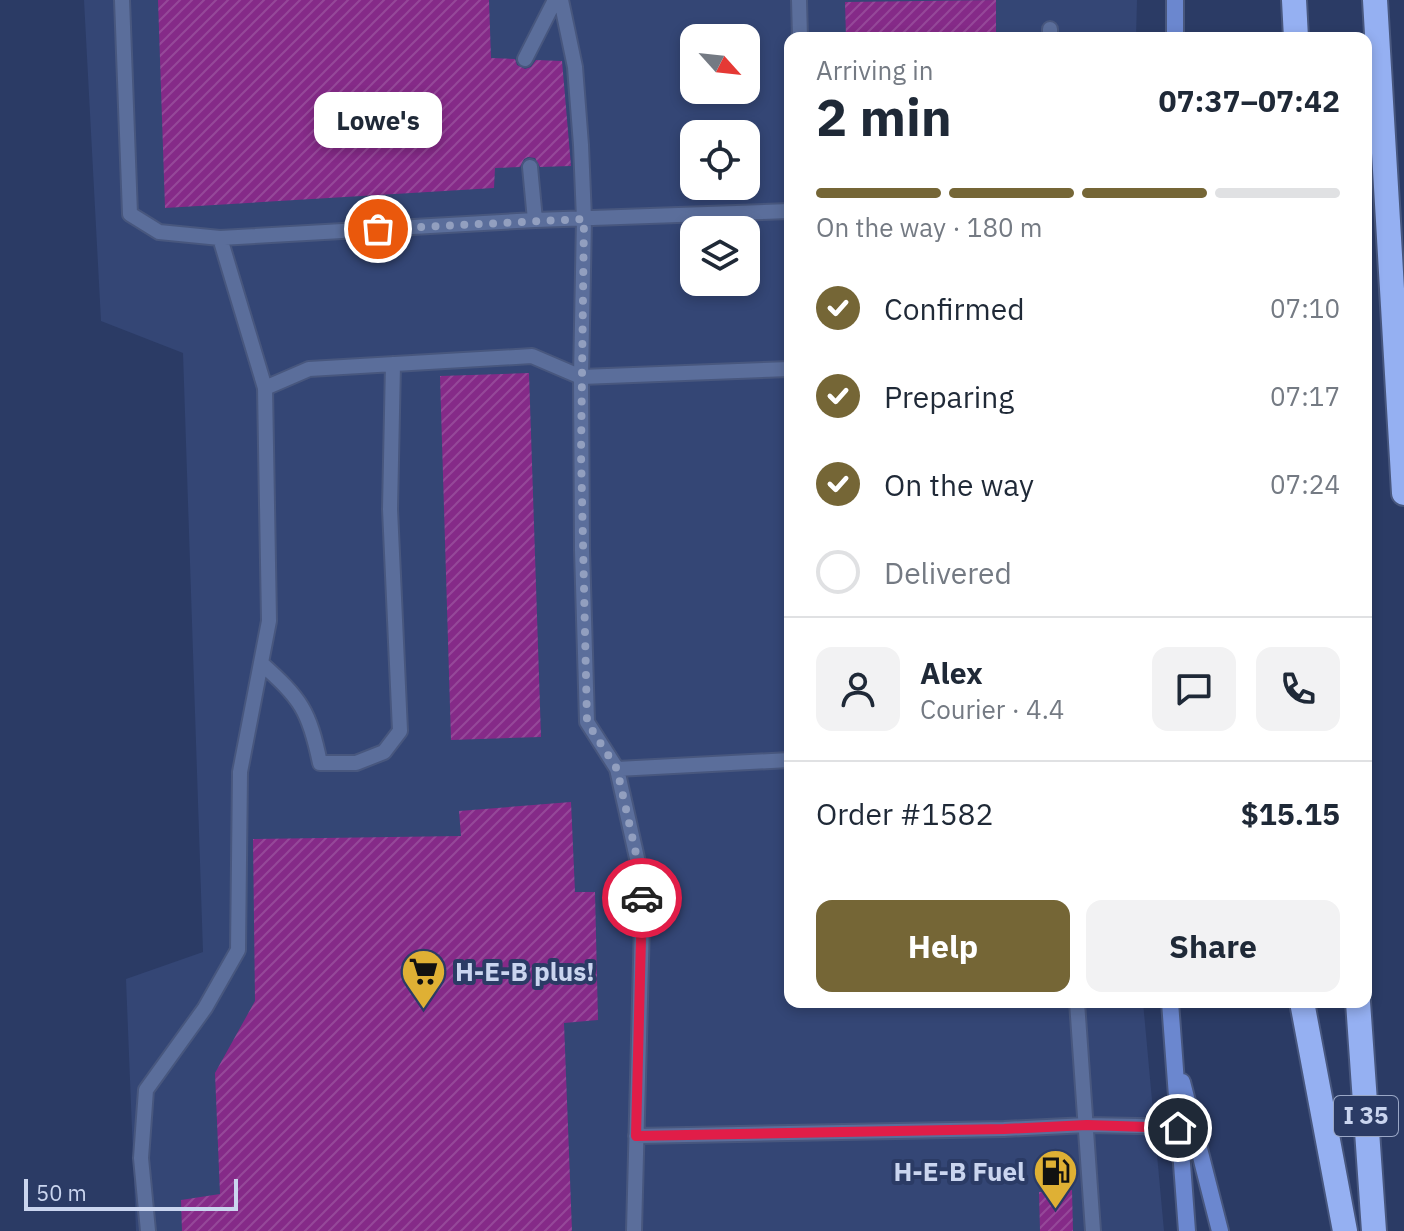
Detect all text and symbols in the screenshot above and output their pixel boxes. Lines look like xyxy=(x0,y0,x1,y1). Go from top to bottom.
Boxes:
north arrow xyxy=(680,24,760,104)
map controls xyxy=(680,24,760,296)
text: Arriving in xyxy=(816,53,933,87)
text: 07:37–07:42 xyxy=(1159,81,1340,120)
text: 2 min xyxy=(816,83,952,150)
callout: Lowe's xyxy=(314,93,442,149)
text: Lowe's xyxy=(336,103,420,137)
button: locate xyxy=(680,120,760,200)
pin xyxy=(344,195,412,263)
icon: bag xyxy=(356,207,400,251)
text: On the way · 180 m xyxy=(816,210,1042,244)
button: layers xyxy=(680,216,760,296)
icon: check xyxy=(816,286,860,330)
text: Confirmed xyxy=(884,289,1025,328)
text: 07:10 xyxy=(1270,291,1340,325)
icon: check xyxy=(816,374,860,418)
text: Preparing xyxy=(884,377,1014,416)
text: 07:17 xyxy=(1270,379,1340,413)
icon: check xyxy=(816,462,860,506)
text: On the way xyxy=(884,465,1034,504)
text: 07:24 xyxy=(1270,467,1340,501)
text: Delivered xyxy=(884,553,1012,592)
button: person xyxy=(816,647,900,731)
button: chat xyxy=(1152,647,1236,731)
button: phone xyxy=(1256,647,1340,731)
text: Alex xyxy=(920,653,983,692)
text: Courier · 4.4 xyxy=(920,692,1064,726)
text: Order #1582 xyxy=(816,794,993,833)
text: $15.15 xyxy=(1241,794,1340,833)
courier xyxy=(602,858,682,938)
icon: car xyxy=(620,876,664,920)
button: Help xyxy=(816,900,1070,992)
button: Share xyxy=(1086,900,1340,992)
supermarket icon: H-E-B plus! xyxy=(400,948,448,1011)
place label: H-E-B plus! xyxy=(455,954,595,988)
pin xyxy=(1144,1094,1212,1162)
road number: I 35 xyxy=(1334,1096,1398,1136)
icon: home xyxy=(1156,1106,1200,1150)
fuel station icon: H-E-B Fuel xyxy=(1032,1148,1080,1211)
place label: H-E-B Fuel xyxy=(893,1154,1025,1188)
scale bar xyxy=(24,1175,238,1211)
text: 50 m xyxy=(36,1178,87,1207)

